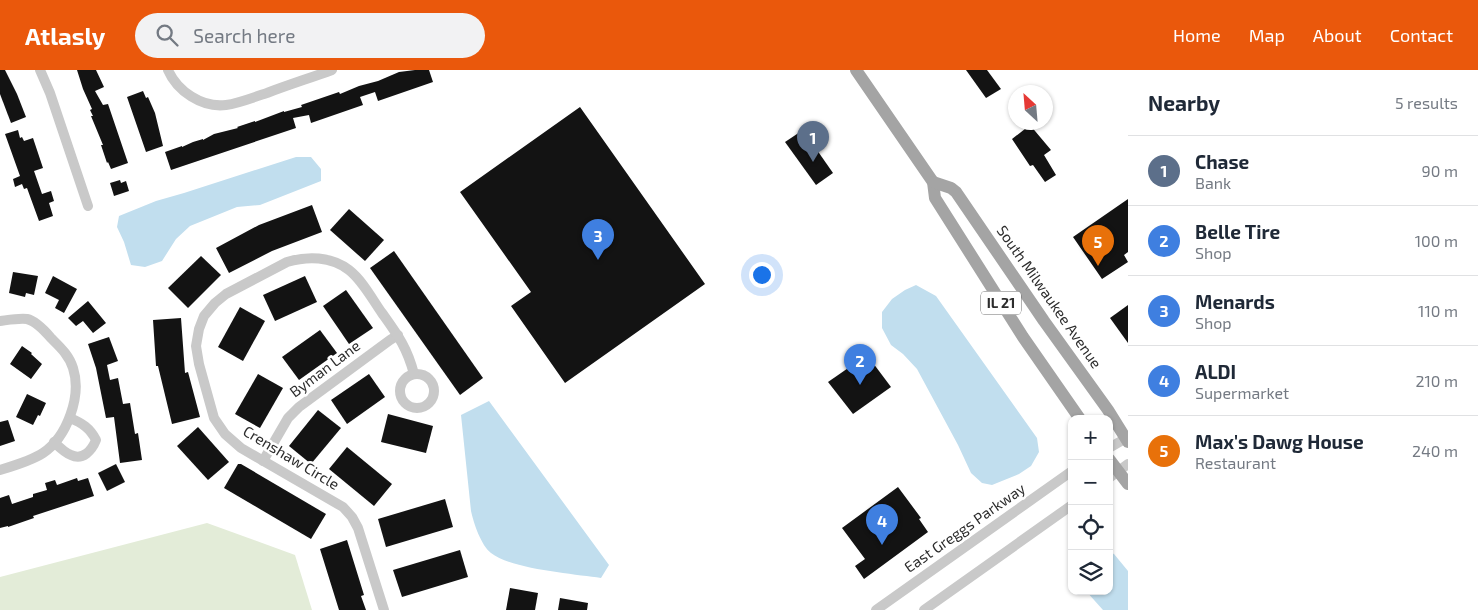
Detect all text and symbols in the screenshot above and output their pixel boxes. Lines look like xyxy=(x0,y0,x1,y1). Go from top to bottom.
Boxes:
search box xyxy=(135,13,485,58)
text: Atlasly xyxy=(25,21,105,50)
icon: search xyxy=(153,21,181,49)
text: Search here xyxy=(193,24,295,47)
text: Home xyxy=(1173,24,1221,46)
text: Map xyxy=(1249,24,1285,46)
text: About xyxy=(1313,24,1362,46)
text: Contact xyxy=(1390,24,1453,46)
north arrow xyxy=(1008,85,1053,130)
text: Nearby xyxy=(1148,90,1220,115)
text: 5 results xyxy=(1395,93,1458,112)
pin: 1 xyxy=(797,121,829,162)
text: Chase xyxy=(1195,150,1249,173)
text: 1 xyxy=(1161,161,1167,180)
text: 90 m xyxy=(1422,161,1458,180)
text: Bank xyxy=(1195,173,1231,192)
pin: 3 xyxy=(582,219,614,260)
text: Belle Tire xyxy=(1195,220,1280,243)
street label: South Milwaukee Avenue xyxy=(994,222,1106,371)
pin: 5 xyxy=(1082,225,1114,266)
text: 2 xyxy=(1159,231,1169,250)
text: 100 m xyxy=(1415,231,1458,250)
text: Shop xyxy=(1195,243,1232,262)
your location xyxy=(749,262,775,288)
text: Menards xyxy=(1195,290,1275,313)
road number: IL 21 xyxy=(981,292,1021,314)
text: 3 xyxy=(1159,301,1169,320)
text: 110 m xyxy=(1418,301,1458,320)
text: Shop xyxy=(1195,313,1232,332)
street label: Byman Lane xyxy=(286,336,363,400)
pin: 2 xyxy=(844,344,876,385)
text: ALDI xyxy=(1195,360,1236,383)
text: 4 xyxy=(1159,371,1169,390)
text: 210 m xyxy=(1415,371,1458,390)
text: Supermarket xyxy=(1195,383,1289,402)
map controls xyxy=(1068,415,1113,595)
button: + xyxy=(1068,415,1113,460)
street label: Crenshaw Circle xyxy=(240,421,343,493)
text: Max's Dawg House xyxy=(1195,430,1364,453)
text: 5 xyxy=(1160,441,1168,460)
text: 240 m xyxy=(1412,441,1458,460)
text: Restaurant xyxy=(1195,453,1276,472)
button: − xyxy=(1068,460,1113,505)
street label: East Greggs Parkway xyxy=(901,479,1028,576)
pin: 4 xyxy=(866,504,898,545)
button: locate xyxy=(1068,505,1113,550)
button: layers xyxy=(1068,550,1113,595)

